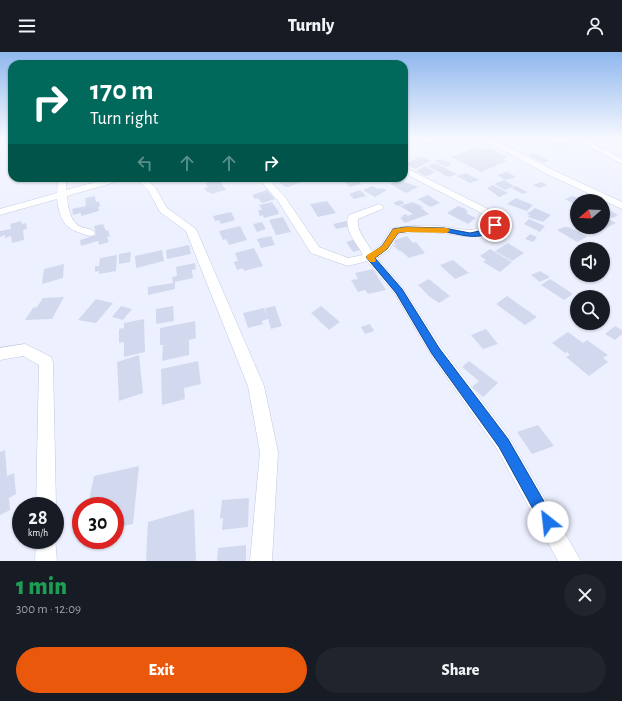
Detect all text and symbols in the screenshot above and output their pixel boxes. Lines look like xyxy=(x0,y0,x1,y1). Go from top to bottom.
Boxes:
icon: menu xyxy=(16,15,38,37)
icon: person xyxy=(584,15,606,37)
text: Turnly xyxy=(288,17,334,35)
icon: right xyxy=(24,76,76,128)
text: 170 m xyxy=(90,77,154,105)
text: Turn right xyxy=(90,110,159,128)
icon: left xyxy=(134,152,156,174)
icon: ahead xyxy=(176,152,198,174)
icon: ahead xyxy=(218,152,240,174)
icon: right xyxy=(260,152,282,174)
north arrow xyxy=(570,194,610,234)
map controls xyxy=(570,194,610,330)
pin xyxy=(478,208,512,242)
icon: arrive xyxy=(484,214,506,236)
button: sound xyxy=(570,242,610,282)
button: search xyxy=(570,290,610,330)
speed limit sign: 30 xyxy=(72,497,124,549)
position arrow xyxy=(527,501,569,543)
text: 28 xyxy=(28,508,48,528)
text: km/h xyxy=(28,528,48,538)
button: close xyxy=(564,574,606,616)
text: 1 min xyxy=(16,575,67,599)
text: 300 m · 12:09 xyxy=(16,603,81,616)
button: Exit xyxy=(16,647,307,693)
button: Share xyxy=(315,647,606,693)

